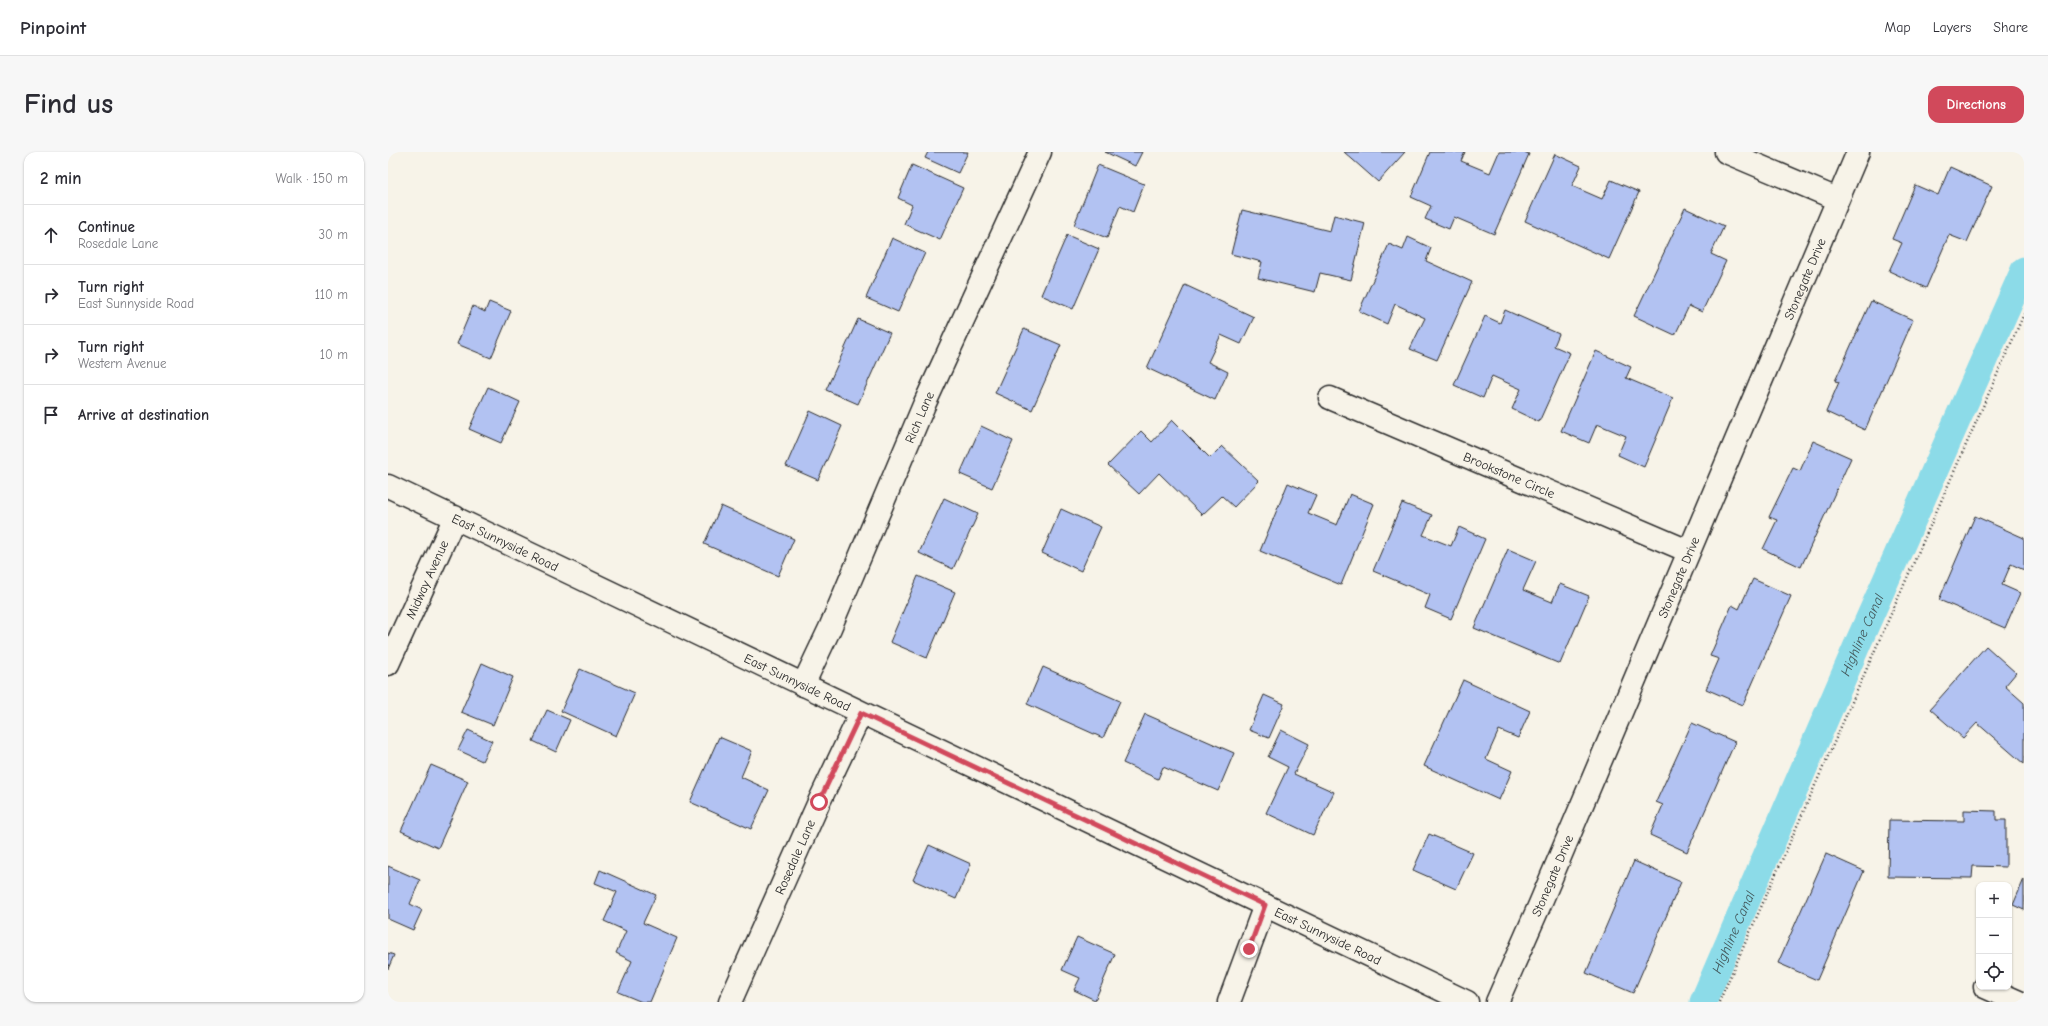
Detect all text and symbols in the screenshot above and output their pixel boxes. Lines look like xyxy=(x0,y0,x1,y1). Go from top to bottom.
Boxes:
text: Pinpoint xyxy=(20,17,86,39)
text: Map xyxy=(1884,19,1911,36)
text: Layers xyxy=(1933,19,1971,36)
text: Share xyxy=(1993,19,2028,36)
button: Directions xyxy=(1928,86,2024,123)
text: Find us xyxy=(24,88,113,120)
text: 2 min xyxy=(40,169,81,188)
text: Walk · 150 m xyxy=(276,171,348,186)
text: Continue xyxy=(78,218,135,236)
icon: ahead xyxy=(40,224,62,246)
text: 30 m xyxy=(318,227,348,242)
street label: Stonegate Drive xyxy=(1781,235,1828,322)
text: Rosedale Lane xyxy=(78,236,158,251)
text: Turn right xyxy=(78,278,144,296)
icon: right xyxy=(40,284,62,306)
text: 110 m xyxy=(315,287,348,302)
text: East Sunnyside Road xyxy=(78,296,194,311)
text: Turn right xyxy=(78,338,144,356)
icon: right xyxy=(40,344,62,366)
text: 10 m xyxy=(320,347,348,362)
text: Western Avenue xyxy=(78,356,166,371)
street label: Rich Lane xyxy=(901,388,937,445)
icon: arrive xyxy=(40,404,62,426)
text: Arrive at destination xyxy=(78,406,209,424)
street label: Brookstone Circle xyxy=(1461,448,1558,501)
street label: East Sunnyside Road xyxy=(450,510,561,574)
street label: Stonegate Drive xyxy=(1654,534,1702,620)
street label: Midway Avenue xyxy=(402,537,451,621)
water label: Highline Canal xyxy=(1836,590,1888,678)
street label: East Sunnyside Road xyxy=(742,650,853,714)
route start xyxy=(810,793,828,811)
street label: Rosedale Lane xyxy=(771,817,818,896)
street label: Stonegate Drive xyxy=(1528,832,1576,918)
map controls xyxy=(1976,882,2012,990)
button: + xyxy=(1976,882,2012,918)
water label: Highline Canal xyxy=(1708,888,1759,976)
street label: East Sunnyside Road xyxy=(1272,904,1384,967)
button: − xyxy=(1976,918,2012,954)
route end xyxy=(1240,940,1258,958)
button: locate xyxy=(1976,954,2012,990)

